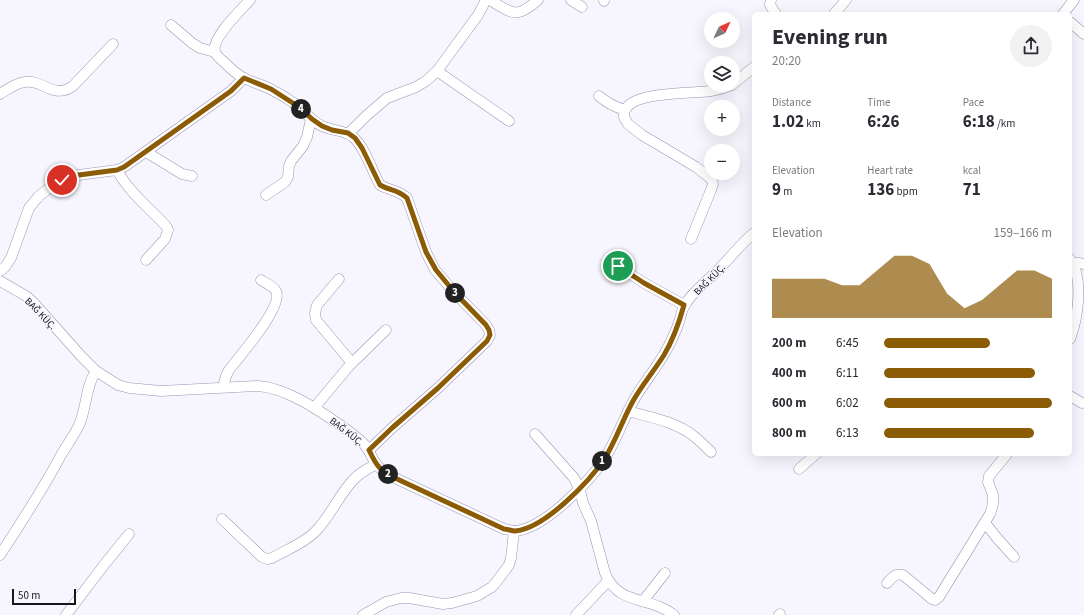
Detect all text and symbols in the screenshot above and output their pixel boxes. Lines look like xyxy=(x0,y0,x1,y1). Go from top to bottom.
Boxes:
north arrow xyxy=(704,12,740,48)
map controls xyxy=(704,12,740,180)
text: Evening run xyxy=(772,21,888,53)
button: share xyxy=(1010,25,1052,67)
text: 20:20 xyxy=(772,52,801,70)
button: layers xyxy=(704,56,740,92)
text: Distance xyxy=(772,95,811,110)
text: Time xyxy=(867,95,891,110)
text: Pace xyxy=(963,95,984,110)
pin: 4 xyxy=(291,99,311,119)
button: + xyxy=(704,100,740,136)
text: 4 xyxy=(298,101,304,116)
text: 1.02 xyxy=(772,110,804,134)
text: 6:26 xyxy=(867,110,899,134)
text: 6:18 xyxy=(963,110,995,134)
text: km xyxy=(804,116,821,131)
text: /km xyxy=(995,116,1015,131)
button: − xyxy=(704,144,740,180)
pin xyxy=(45,163,79,197)
text: Elevation xyxy=(772,163,815,178)
text: Heart rate xyxy=(867,163,913,178)
text: kcal xyxy=(963,163,981,178)
icon: check xyxy=(51,169,73,191)
text: 9 xyxy=(772,178,781,202)
text: 136 xyxy=(867,178,894,202)
text: 71 xyxy=(963,178,981,202)
text: m xyxy=(781,184,792,199)
text: bpm xyxy=(894,184,918,199)
text: Elevation xyxy=(772,224,823,242)
text: 159–166 m xyxy=(994,224,1052,242)
pin xyxy=(601,249,635,283)
icon: arrive xyxy=(607,255,629,277)
street label: BAĞ KÜÇ. xyxy=(691,261,729,299)
pin: 3 xyxy=(445,283,465,303)
text: 3 xyxy=(452,285,458,300)
street label: BAĞ KÜÇ. xyxy=(21,295,59,333)
text: 200 m xyxy=(772,334,806,352)
text: 6:45 xyxy=(836,334,859,352)
text: 400 m xyxy=(772,364,806,382)
text: 6:11 xyxy=(836,364,859,382)
text: 600 m xyxy=(772,394,806,412)
text: 6:02 xyxy=(836,394,859,412)
street label: BAĞ KÜÇ. xyxy=(326,414,366,450)
text: 800 m xyxy=(772,424,806,442)
text: 6:13 xyxy=(836,424,859,442)
pin: 1 xyxy=(592,451,612,471)
text: 1 xyxy=(599,453,605,468)
pin: 2 xyxy=(378,464,398,484)
text: 2 xyxy=(385,466,391,481)
scale bar xyxy=(12,587,76,606)
text: 50 m xyxy=(18,588,40,603)

